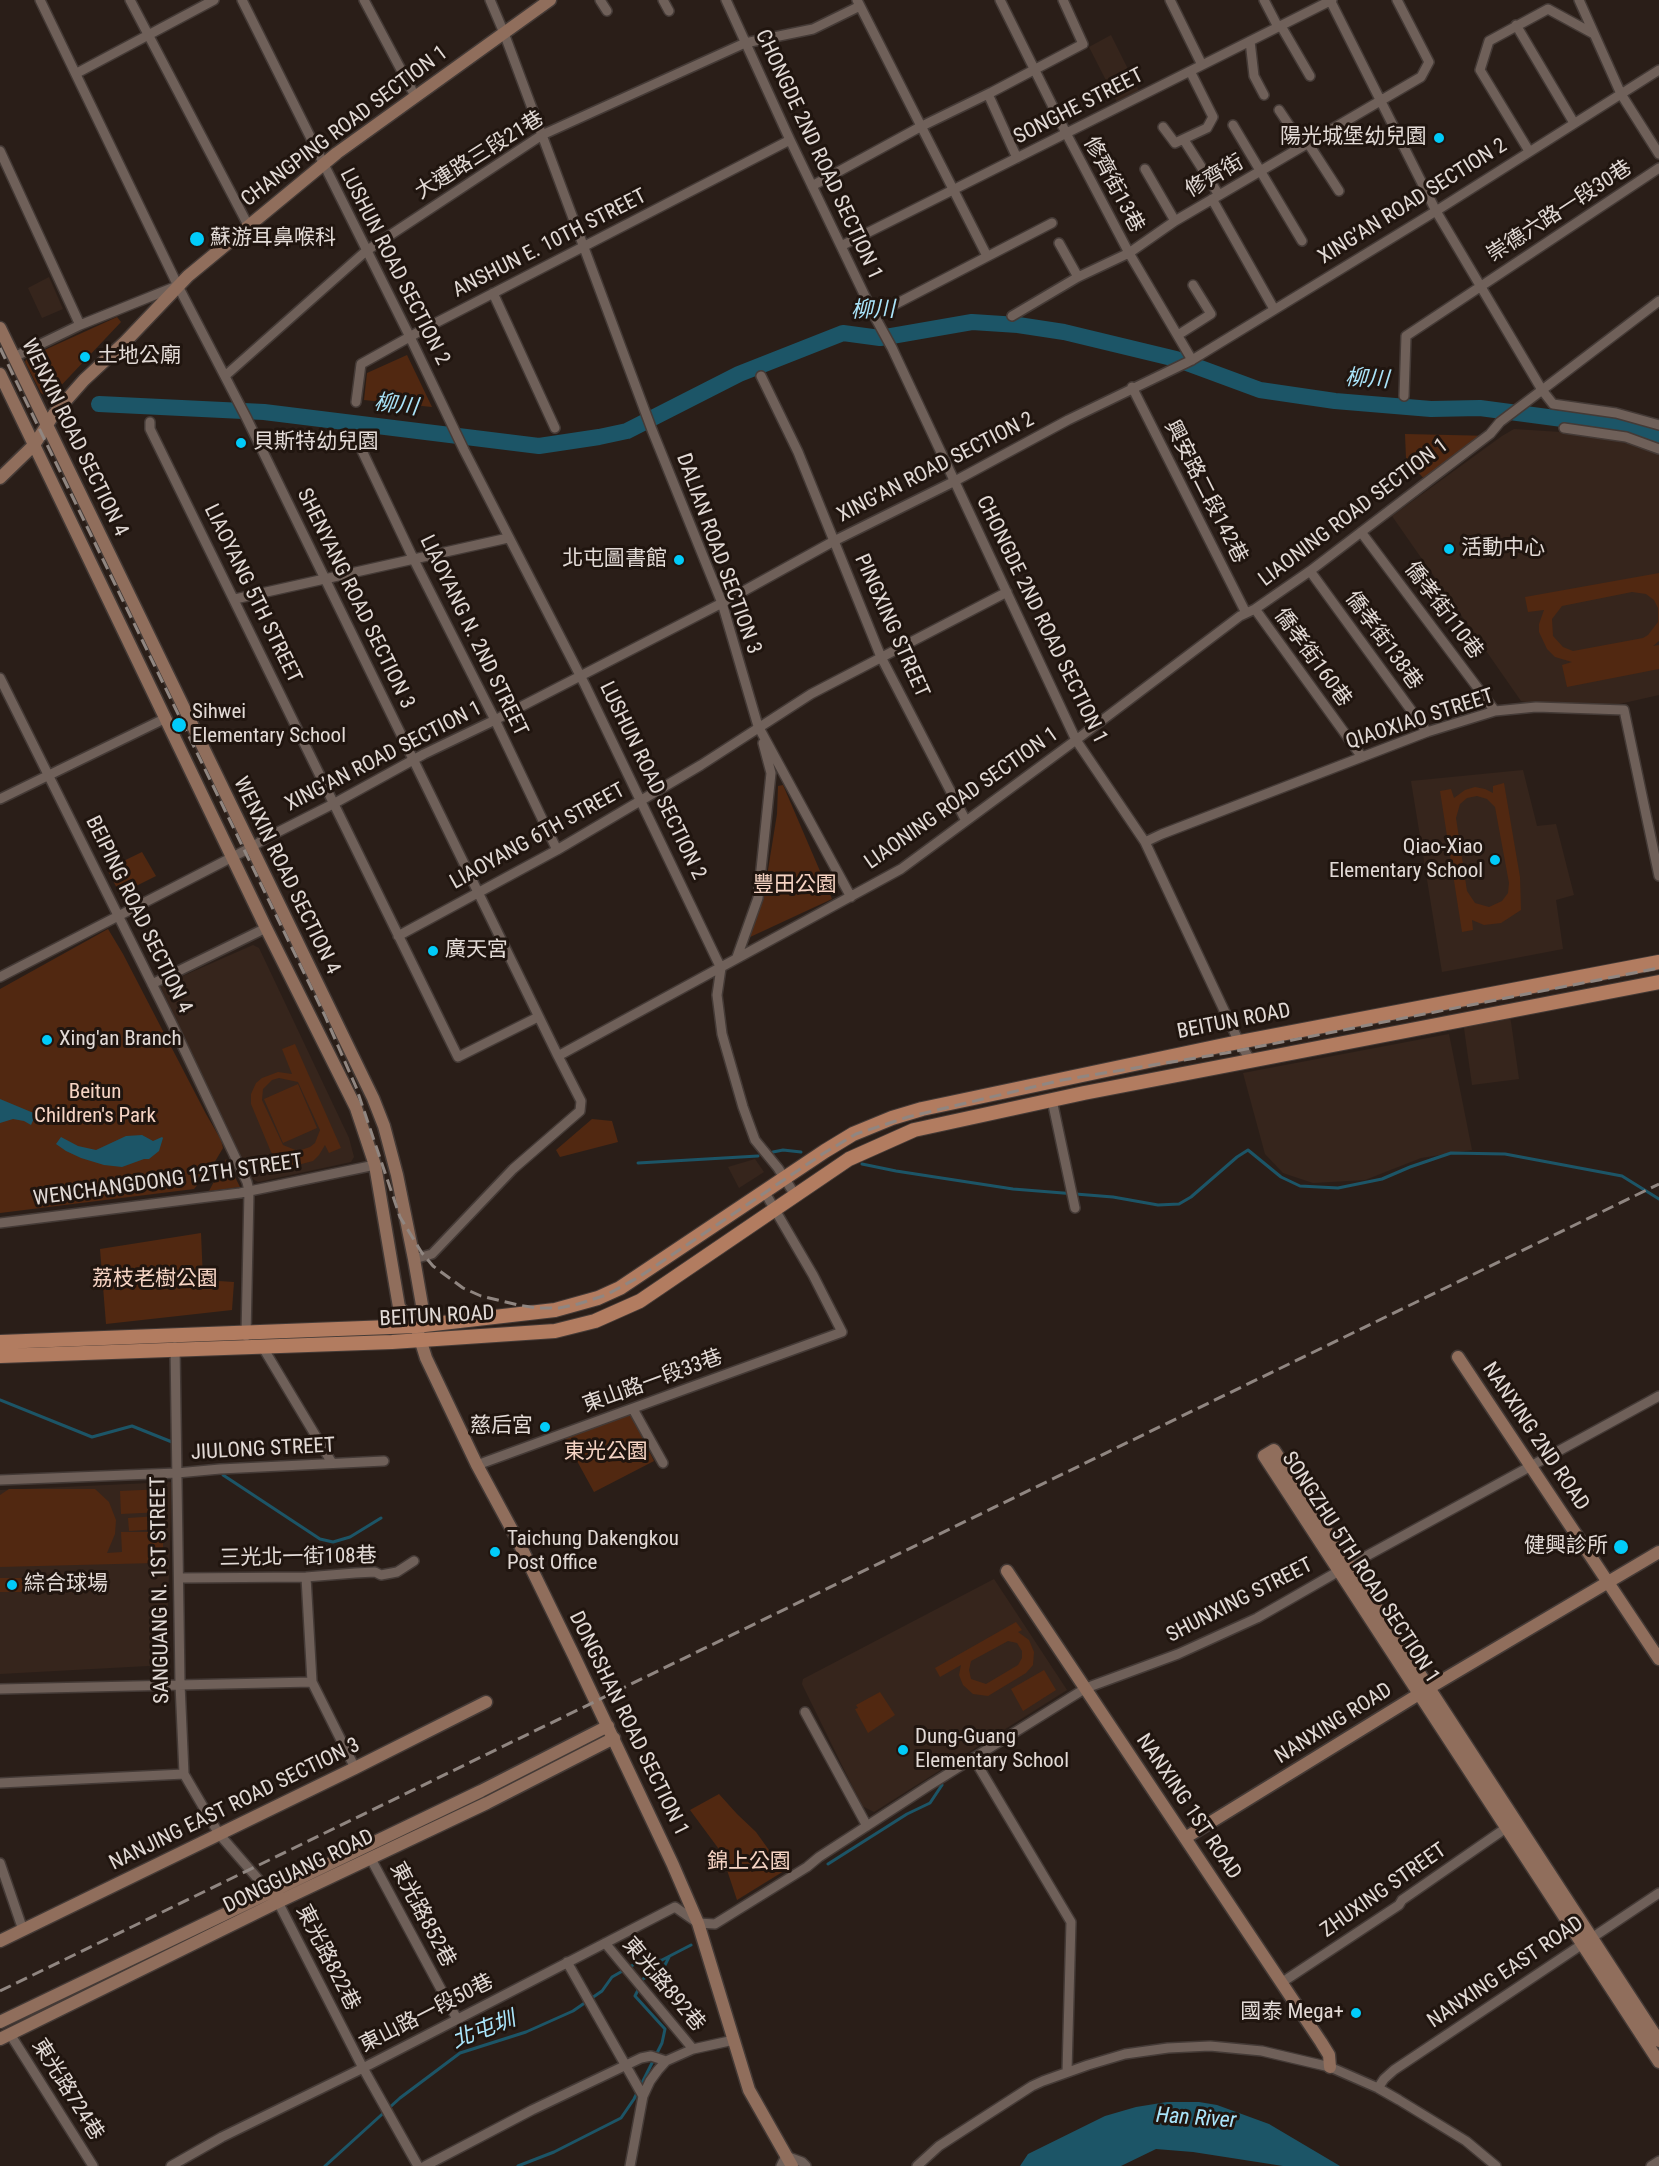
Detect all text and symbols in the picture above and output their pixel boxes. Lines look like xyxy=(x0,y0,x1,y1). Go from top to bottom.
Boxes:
street label: CHONGDE 2ND ROAD SECTION 1 xyxy=(749,26,887,284)
street label: CHANGPING ROAD SECTION 1 xyxy=(237,41,453,213)
street label: SONGHE STREET xyxy=(1010,63,1148,151)
street label: 大連路三段21巷 xyxy=(411,106,549,206)
place label: 陽光城堡幼兒園 xyxy=(1280,125,1427,151)
marker: 陽光城堡幼兒園 xyxy=(1432,131,1446,145)
street label: 修齊街13巷 xyxy=(1077,133,1149,237)
street label: XING’AN ROAD SECTION 2 xyxy=(1314,134,1512,270)
street label: 修齊街 xyxy=(1181,150,1249,204)
street label: 崇德六路一段30巷 xyxy=(1483,156,1637,268)
street label: LUSHUN ROAD SECTION 2 xyxy=(333,165,455,369)
street label: ANSHUN E. 10TH STREET xyxy=(449,184,651,304)
place label: 蘇游耳鼻喉科 xyxy=(210,226,336,252)
marker: 蘇游耳鼻喉科 xyxy=(188,230,206,248)
water label: 柳川 xyxy=(851,297,895,325)
street label: WENXIN ROAD SECTION 4 xyxy=(15,335,133,541)
place label: 土地公廟 xyxy=(97,344,181,370)
marker: 土地公廟 xyxy=(78,350,92,364)
water label: 柳川 xyxy=(1344,366,1390,394)
water label: 柳川 xyxy=(373,390,419,422)
street label: XING’AN ROAD SECTION 2 xyxy=(833,407,1039,529)
street label: 興安路二段142巷 xyxy=(1158,416,1252,568)
place label: 貝斯特幼兒園 xyxy=(253,430,379,456)
street label: LIAONING ROAD SECTION 1 xyxy=(1254,433,1454,593)
marker: 貝斯特幼兒園 xyxy=(234,436,248,450)
street label: DALIAN ROAD SECTION 3 xyxy=(670,450,766,658)
street label: SHENYANG ROAD SECTION 3 xyxy=(291,485,419,713)
street label: CHONGDE 2ND ROAD SECTION 1 xyxy=(970,492,1112,748)
street label: LIAOYANG 5TH STREET xyxy=(198,500,306,688)
street label: LIAOYANG N. 2ND STREET xyxy=(413,531,533,741)
place label: 活動中心 xyxy=(1461,536,1545,562)
marker: 活動中心 xyxy=(1442,542,1456,556)
place label: 北屯圖書館 xyxy=(562,547,667,573)
street label: PINGXING STREET xyxy=(848,550,934,702)
marker: 北屯圖書館 xyxy=(672,553,686,567)
street label: 僑孝街110巷 xyxy=(1398,557,1488,665)
street label: 僑孝街138巷 xyxy=(1339,587,1427,695)
street label: 僑孝街160巷 xyxy=(1268,604,1356,712)
street label: LUSHUN ROAD SECTION 2 xyxy=(593,678,711,884)
street label: QIAOXIAO STREET xyxy=(1343,684,1497,756)
street label: XING’AN ROAD SECTION 1 xyxy=(281,696,487,818)
place label: Sihwei Elementary School xyxy=(192,700,346,750)
marker: Sihwei Elementary School xyxy=(170,716,188,734)
street label: LIAONING ROAD SECTION 1 xyxy=(860,722,1064,876)
street label: WENXIN ROAD SECTION 4 xyxy=(227,773,345,979)
street label: LIAOYANG 6TH STREET xyxy=(446,778,630,896)
street label: BEIPING ROAD SECTION 4 xyxy=(79,812,197,1018)
place label: Qiao-Xiao Elementary School xyxy=(1329,835,1483,885)
marker: Qiao-Xiao Elementary School xyxy=(1488,853,1502,867)
park label: 豐田公園 xyxy=(753,873,837,899)
place label: 廣天宮 xyxy=(445,938,508,964)
marker: 廣天宮 xyxy=(426,944,440,958)
street label: BEITUN ROAD xyxy=(1175,999,1293,1045)
place label: Xing'an Branch xyxy=(59,1027,182,1053)
marker: Xing'an Branch xyxy=(40,1033,54,1047)
park label: Beitun Children's Park xyxy=(34,1080,156,1130)
street label: WENCHANGDONG 12TH STREET xyxy=(32,1150,304,1212)
park label: 荔枝老樹公園 xyxy=(92,1267,218,1293)
street label: BEITUN ROAD xyxy=(379,1301,495,1333)
street label: 東山路一段33巷 xyxy=(580,1345,726,1419)
street label: NANXING 2ND ROAD xyxy=(1476,1358,1594,1516)
place label: 慈后宮 xyxy=(470,1414,533,1440)
marker: 慈后宮 xyxy=(538,1420,552,1434)
street label: JIULONG STREET xyxy=(190,1434,336,1466)
park label: 東光公園 xyxy=(564,1440,648,1466)
street label: SONGZHU 5TH ROAD SECTION 1 xyxy=(1276,1447,1444,1689)
street label: SANGUANG N. 1ST STREET xyxy=(146,1476,176,1704)
place label: Taichung Dakengkou Post Office xyxy=(507,1527,679,1577)
place label: 健興診所 xyxy=(1524,1534,1608,1560)
marker: 健興診所 xyxy=(1612,1538,1630,1556)
street label: 三光北一街108巷 xyxy=(219,1544,377,1572)
marker: Taichung Dakengkou Post Office xyxy=(488,1545,502,1559)
street label: SHUNXING STREET xyxy=(1163,1553,1317,1649)
place label: 綜合球場 xyxy=(24,1572,108,1598)
marker: 綜合球場 xyxy=(5,1578,19,1592)
street label: DONGSHAN ROAD SECTION 1 xyxy=(563,1608,693,1840)
street label: NANXING ROAD xyxy=(1271,1678,1397,1770)
place label: Dung-Guang Elementary School xyxy=(915,1725,1069,1775)
street label: NANXING 1ST ROAD xyxy=(1130,1729,1246,1885)
street label: NANJING EAST ROAD SECTION 3 xyxy=(106,1733,364,1877)
marker: Dung-Guang Elementary School xyxy=(896,1743,910,1757)
street label: DONGGUANG ROAD xyxy=(220,1825,378,1919)
street label: ZHUXING STREET xyxy=(1316,1838,1452,1944)
park label: 錦上公園 xyxy=(707,1850,791,1876)
street label: 東光路852巷 xyxy=(384,1858,460,1972)
street label: 東光路822巷 xyxy=(290,1901,364,2015)
street label: NANXING EAST ROAD xyxy=(1423,1912,1589,2034)
street label: 東光路892巷 xyxy=(616,1933,710,2037)
street label: 東山路一段50巷 xyxy=(356,1969,498,2059)
place label: 國泰 Mega+ xyxy=(1241,2000,1344,2026)
marker: 國泰 Mega+ xyxy=(1349,2006,1363,2020)
water label: 北屯圳 xyxy=(448,2007,520,2055)
street label: 東光路724巷 xyxy=(26,2035,108,2145)
water label: Han River xyxy=(1155,2103,1237,2135)

